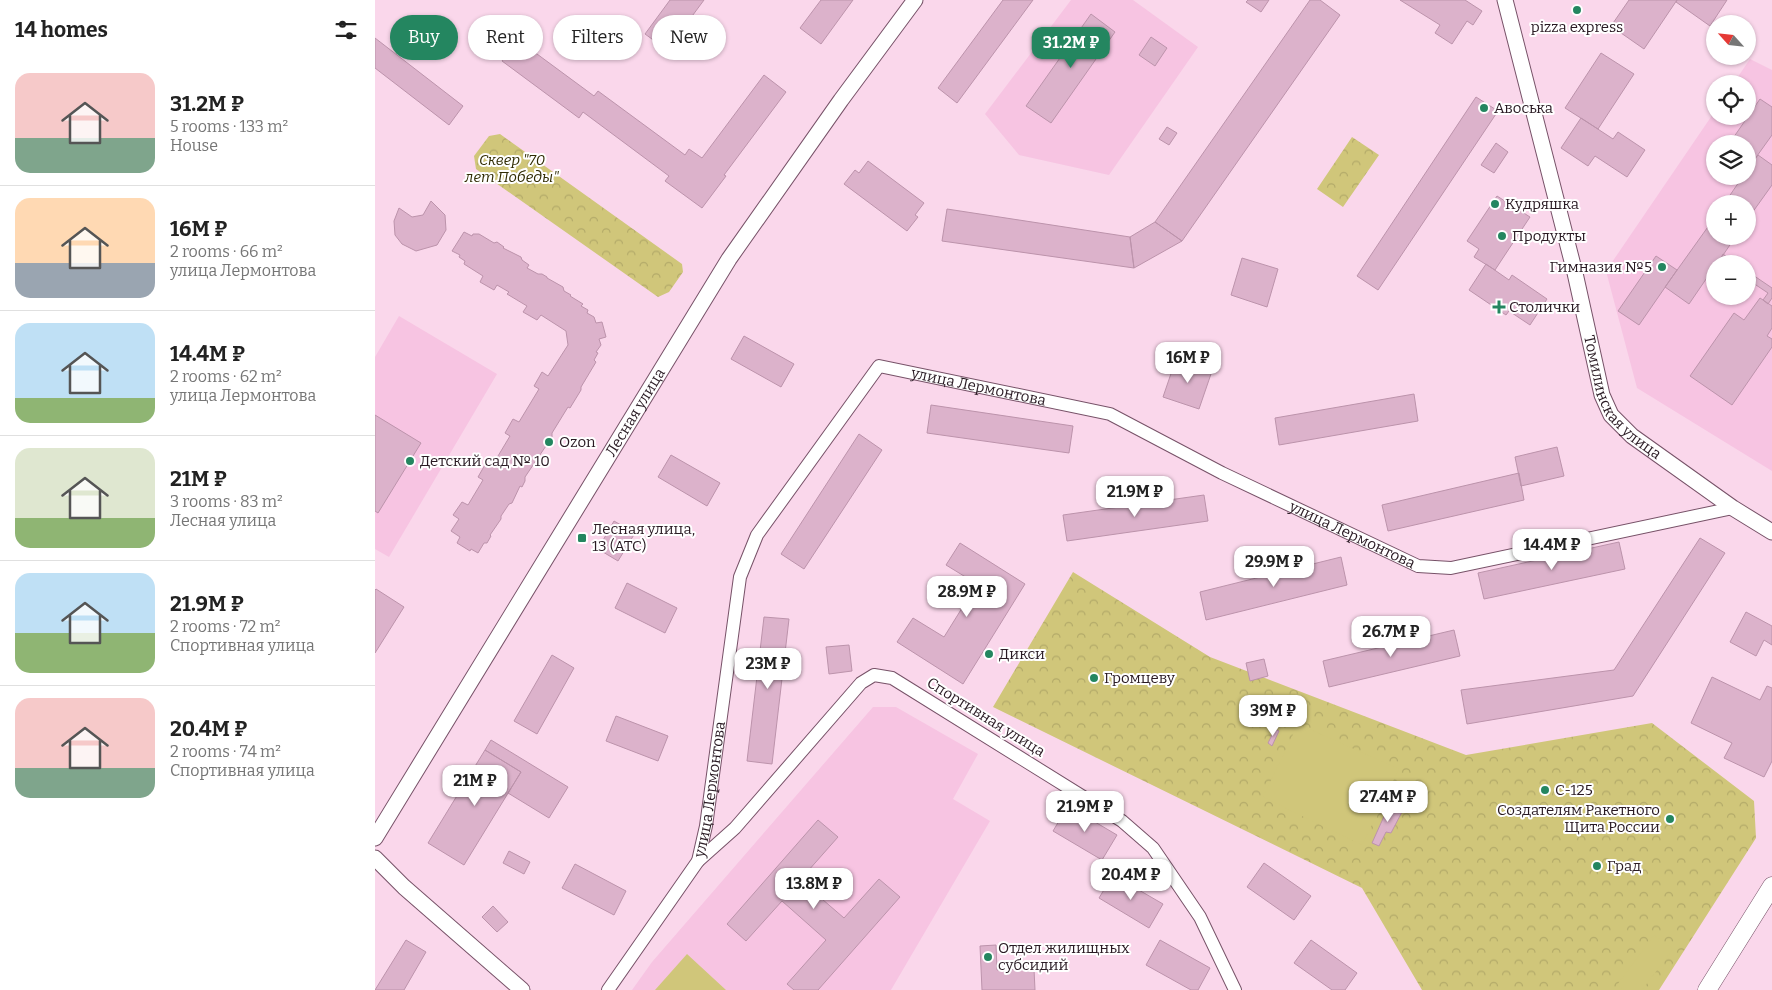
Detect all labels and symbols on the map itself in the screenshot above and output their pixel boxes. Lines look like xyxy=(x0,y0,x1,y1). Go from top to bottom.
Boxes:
marker: pizza express xyxy=(1571,4,1583,16)
north arrow xyxy=(1706,15,1756,65)
place label: pizza express xyxy=(1531,18,1623,36)
pin: 31.2M ₽ xyxy=(1025,27,1117,69)
place label: Авоська xyxy=(1494,99,1553,117)
marker: Авоська xyxy=(1478,102,1490,114)
park label: Сквер "70 лет Победы" xyxy=(464,151,559,186)
place label: Кудряшка xyxy=(1505,195,1579,213)
marker: Кудряшка xyxy=(1489,198,1501,210)
place label: Продукты xyxy=(1512,227,1586,245)
marker: Продукты xyxy=(1496,230,1508,242)
place label: Гимназия №5 xyxy=(1549,258,1652,276)
marker: Гимназия №5 xyxy=(1656,261,1668,273)
place label: Столички xyxy=(1509,298,1580,316)
marker: Столички xyxy=(1493,301,1505,313)
street label: Томилинская улица xyxy=(1580,334,1665,463)
pin: 16M ₽ xyxy=(1153,342,1223,384)
street label: улица Лермонтова xyxy=(909,364,1048,409)
street label: Лесная улица xyxy=(602,365,669,460)
place label: Ozon xyxy=(559,433,596,451)
marker: Ozon xyxy=(543,436,555,448)
place label: Детский сад № 10 xyxy=(420,452,550,470)
marker: Детский сад № 10 xyxy=(404,455,416,467)
pin: 21.9M ₽ xyxy=(1089,476,1181,518)
street label: улица Лермонтова xyxy=(1286,497,1418,572)
place label: Лесная улица, 13 (АТС) xyxy=(592,520,695,555)
pin: 14.4M ₽ xyxy=(1506,528,1598,571)
marker: Лесная улица, 13 (АТС) xyxy=(576,532,588,544)
pin: 29.9M ₽ xyxy=(1228,546,1320,588)
pin: 28.9M ₽ xyxy=(921,576,1013,618)
pin: 26.7M ₽ xyxy=(1345,616,1437,658)
place label: Дикси xyxy=(999,645,1045,663)
pin: 23M ₽ xyxy=(733,648,803,690)
marker: Дикси xyxy=(983,648,995,660)
place label: Громцеву xyxy=(1104,669,1175,687)
marker: Громцеву xyxy=(1088,672,1100,684)
street label: Спортивная улица xyxy=(924,673,1048,761)
pin: 39M ₽ xyxy=(1238,694,1308,737)
street label: улица Лермонтова xyxy=(690,720,729,860)
pin: 21M ₽ xyxy=(440,764,510,807)
pin: 27.4M ₽ xyxy=(1342,780,1434,823)
place label: С-125 xyxy=(1555,781,1593,799)
marker: С-125 xyxy=(1539,784,1551,796)
pin: 21.9M ₽ xyxy=(1039,790,1131,833)
place label: Создателям Ракетного Щита России xyxy=(1497,801,1660,836)
marker: Создателям Ракетного Щита России xyxy=(1664,813,1676,825)
place label: Град xyxy=(1607,857,1641,875)
pin: 20.4M ₽ xyxy=(1085,858,1177,901)
marker: Град xyxy=(1591,860,1603,872)
pin: 13.8M ₽ xyxy=(768,868,860,910)
place label: Отдел жилищных субсидий xyxy=(998,939,1130,974)
marker: Отдел жилищных субсидий xyxy=(982,951,994,963)

